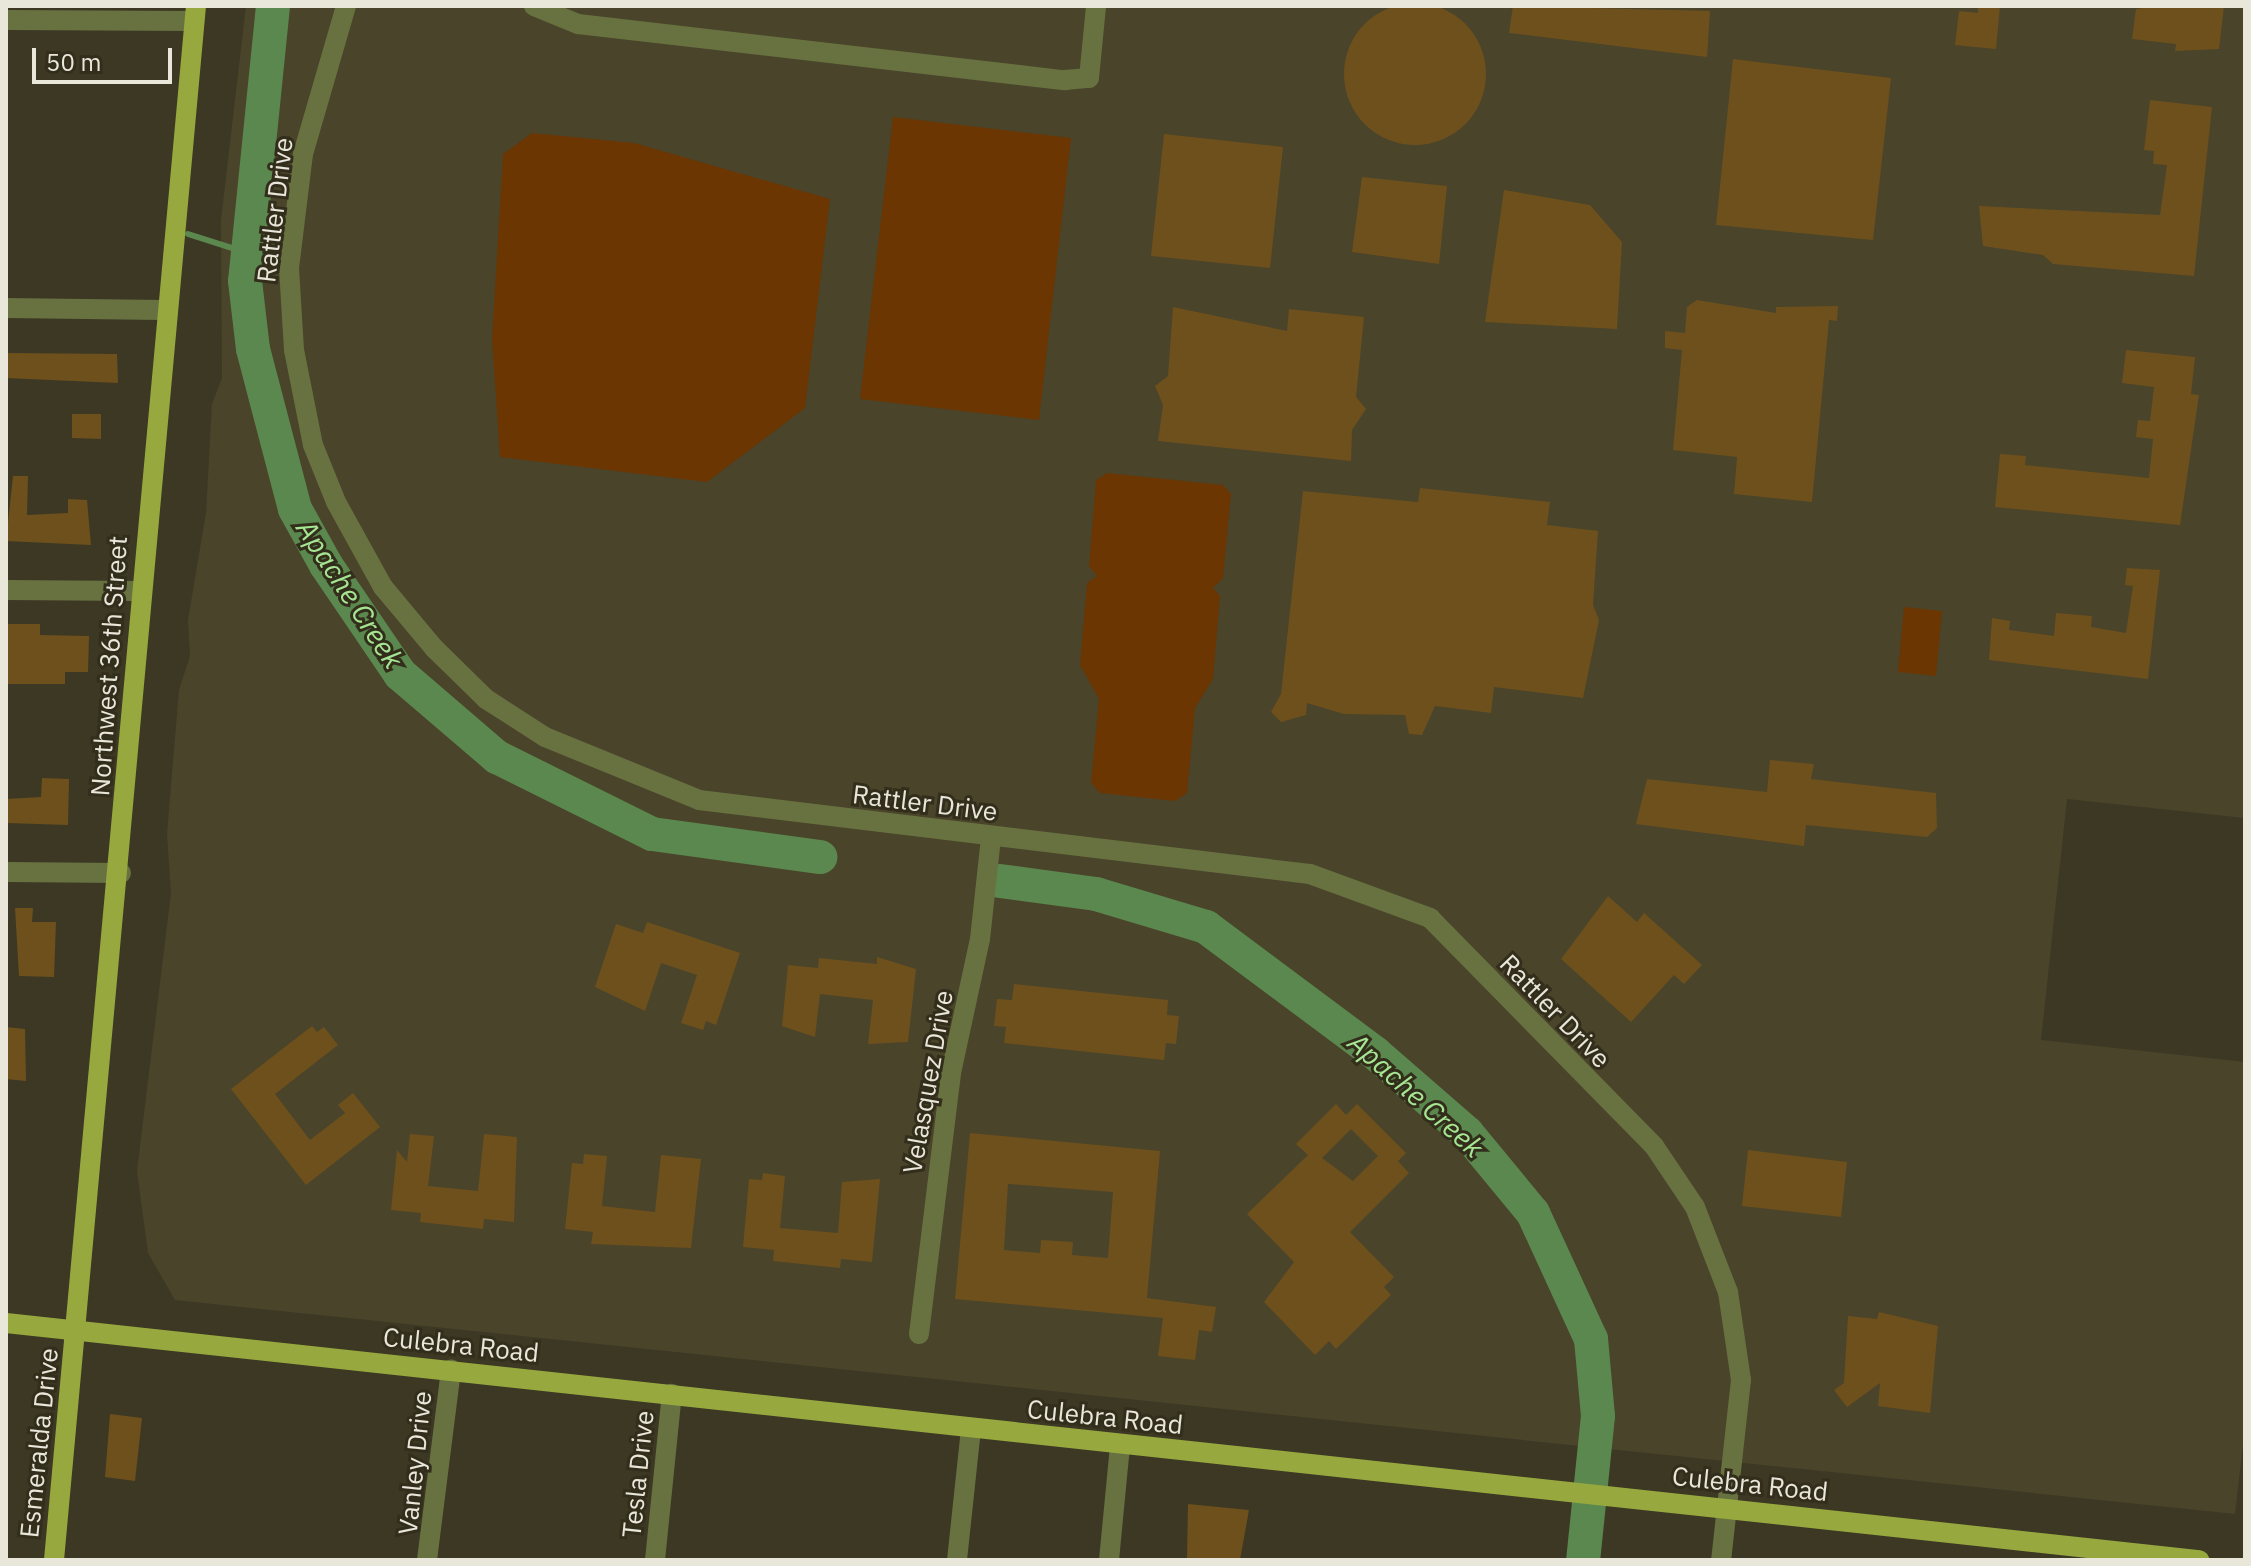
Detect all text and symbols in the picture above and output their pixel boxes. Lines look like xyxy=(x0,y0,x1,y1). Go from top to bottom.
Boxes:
scale bar xyxy=(36,32,176,82)
text: 50 m xyxy=(46,46,101,78)
street label: Rattler Drive xyxy=(251,136,299,284)
water label: Apache Creek xyxy=(290,513,410,675)
street label: Northwest 36th Street xyxy=(84,535,134,797)
street label: Rattler Drive xyxy=(851,779,999,827)
street label: Rattler Drive xyxy=(1493,948,1617,1074)
street label: Velasquez Drive xyxy=(897,988,959,1176)
water label: Apache Creek xyxy=(1342,1026,1490,1164)
street label: Culebra Road xyxy=(382,1321,540,1369)
street label: Esmeralda Drive xyxy=(14,1347,64,1539)
street label: Vanley Drive xyxy=(392,1390,438,1536)
street label: Culebra Road xyxy=(1026,1393,1184,1441)
street label: Tesla Drive xyxy=(616,1409,660,1539)
street label: Culebra Road xyxy=(1671,1460,1829,1508)

